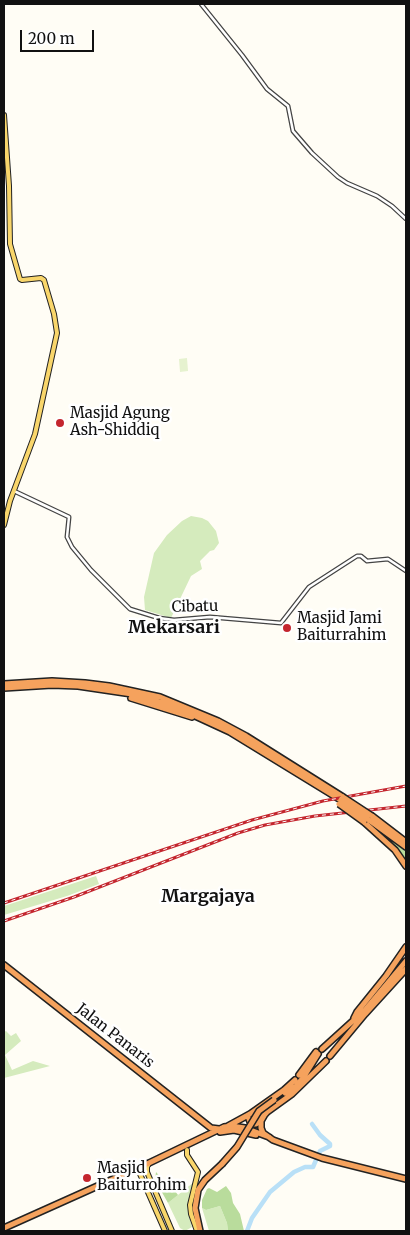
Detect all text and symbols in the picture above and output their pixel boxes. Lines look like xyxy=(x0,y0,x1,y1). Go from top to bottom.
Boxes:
scale bar xyxy=(22,20,96,52)
text: 200 m xyxy=(28,29,75,48)
place label: Masjid Agung Ash-Shiddiq xyxy=(70,405,170,440)
marker: Masjid Agung Ash-Shiddiq xyxy=(54,417,66,429)
street label: Cibatu xyxy=(172,598,218,616)
place label: Masjid Jami Baiturrahim xyxy=(297,610,386,645)
district label: Mekarsari xyxy=(128,617,220,639)
marker: Masjid Jami Baiturrahim xyxy=(281,622,293,634)
district label: Margajaya xyxy=(161,886,255,908)
street label: Jalan Panaris xyxy=(72,1000,158,1072)
place label: Masjid Baiturrohim xyxy=(97,1160,187,1195)
marker: Masjid Baiturrohim xyxy=(81,1172,93,1184)

